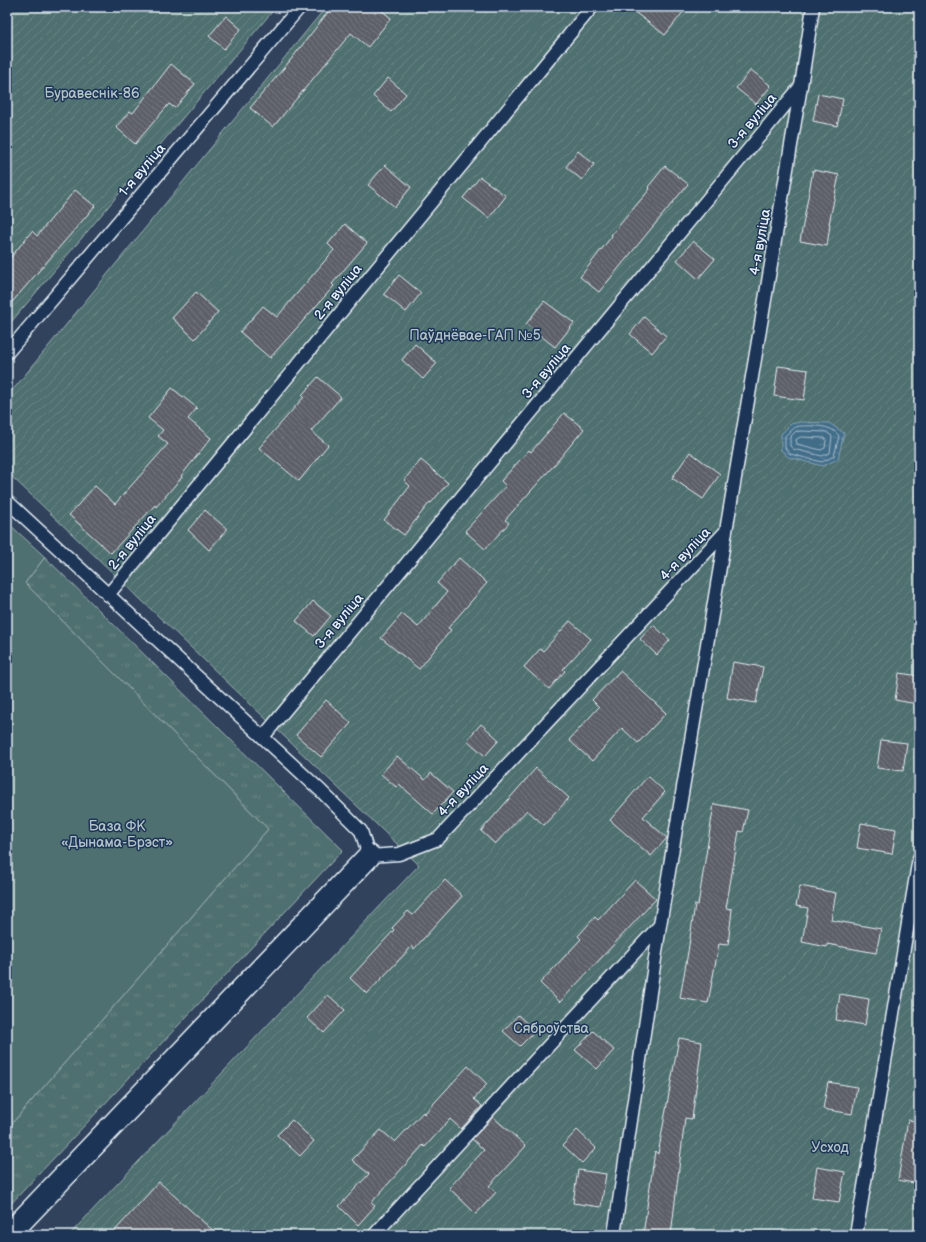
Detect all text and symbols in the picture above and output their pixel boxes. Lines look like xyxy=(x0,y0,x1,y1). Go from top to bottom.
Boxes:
park label: Буравеснік-86 xyxy=(45,85,140,102)
street label: 3-я вуліца xyxy=(724,89,781,152)
street label: 1-я вуліца xyxy=(115,140,169,200)
street label: 4-я вуліца xyxy=(746,207,774,276)
street label: 2-я вуліца xyxy=(310,260,366,323)
park label: Паўднёвае-ГАП №5 xyxy=(409,327,541,344)
street label: 3-я вуліца xyxy=(518,339,575,402)
street label: 2-я вуліца xyxy=(104,510,160,573)
street label: 4-я вуліца xyxy=(656,523,715,584)
street label: 3-я вуліца xyxy=(311,589,368,652)
street label: 4-я вуліца xyxy=(434,759,493,820)
park label: База ФК «Дынама-Брэст» xyxy=(61,818,173,851)
park label: Сяброўства xyxy=(513,1020,590,1037)
park label: Усход xyxy=(811,1139,849,1156)

